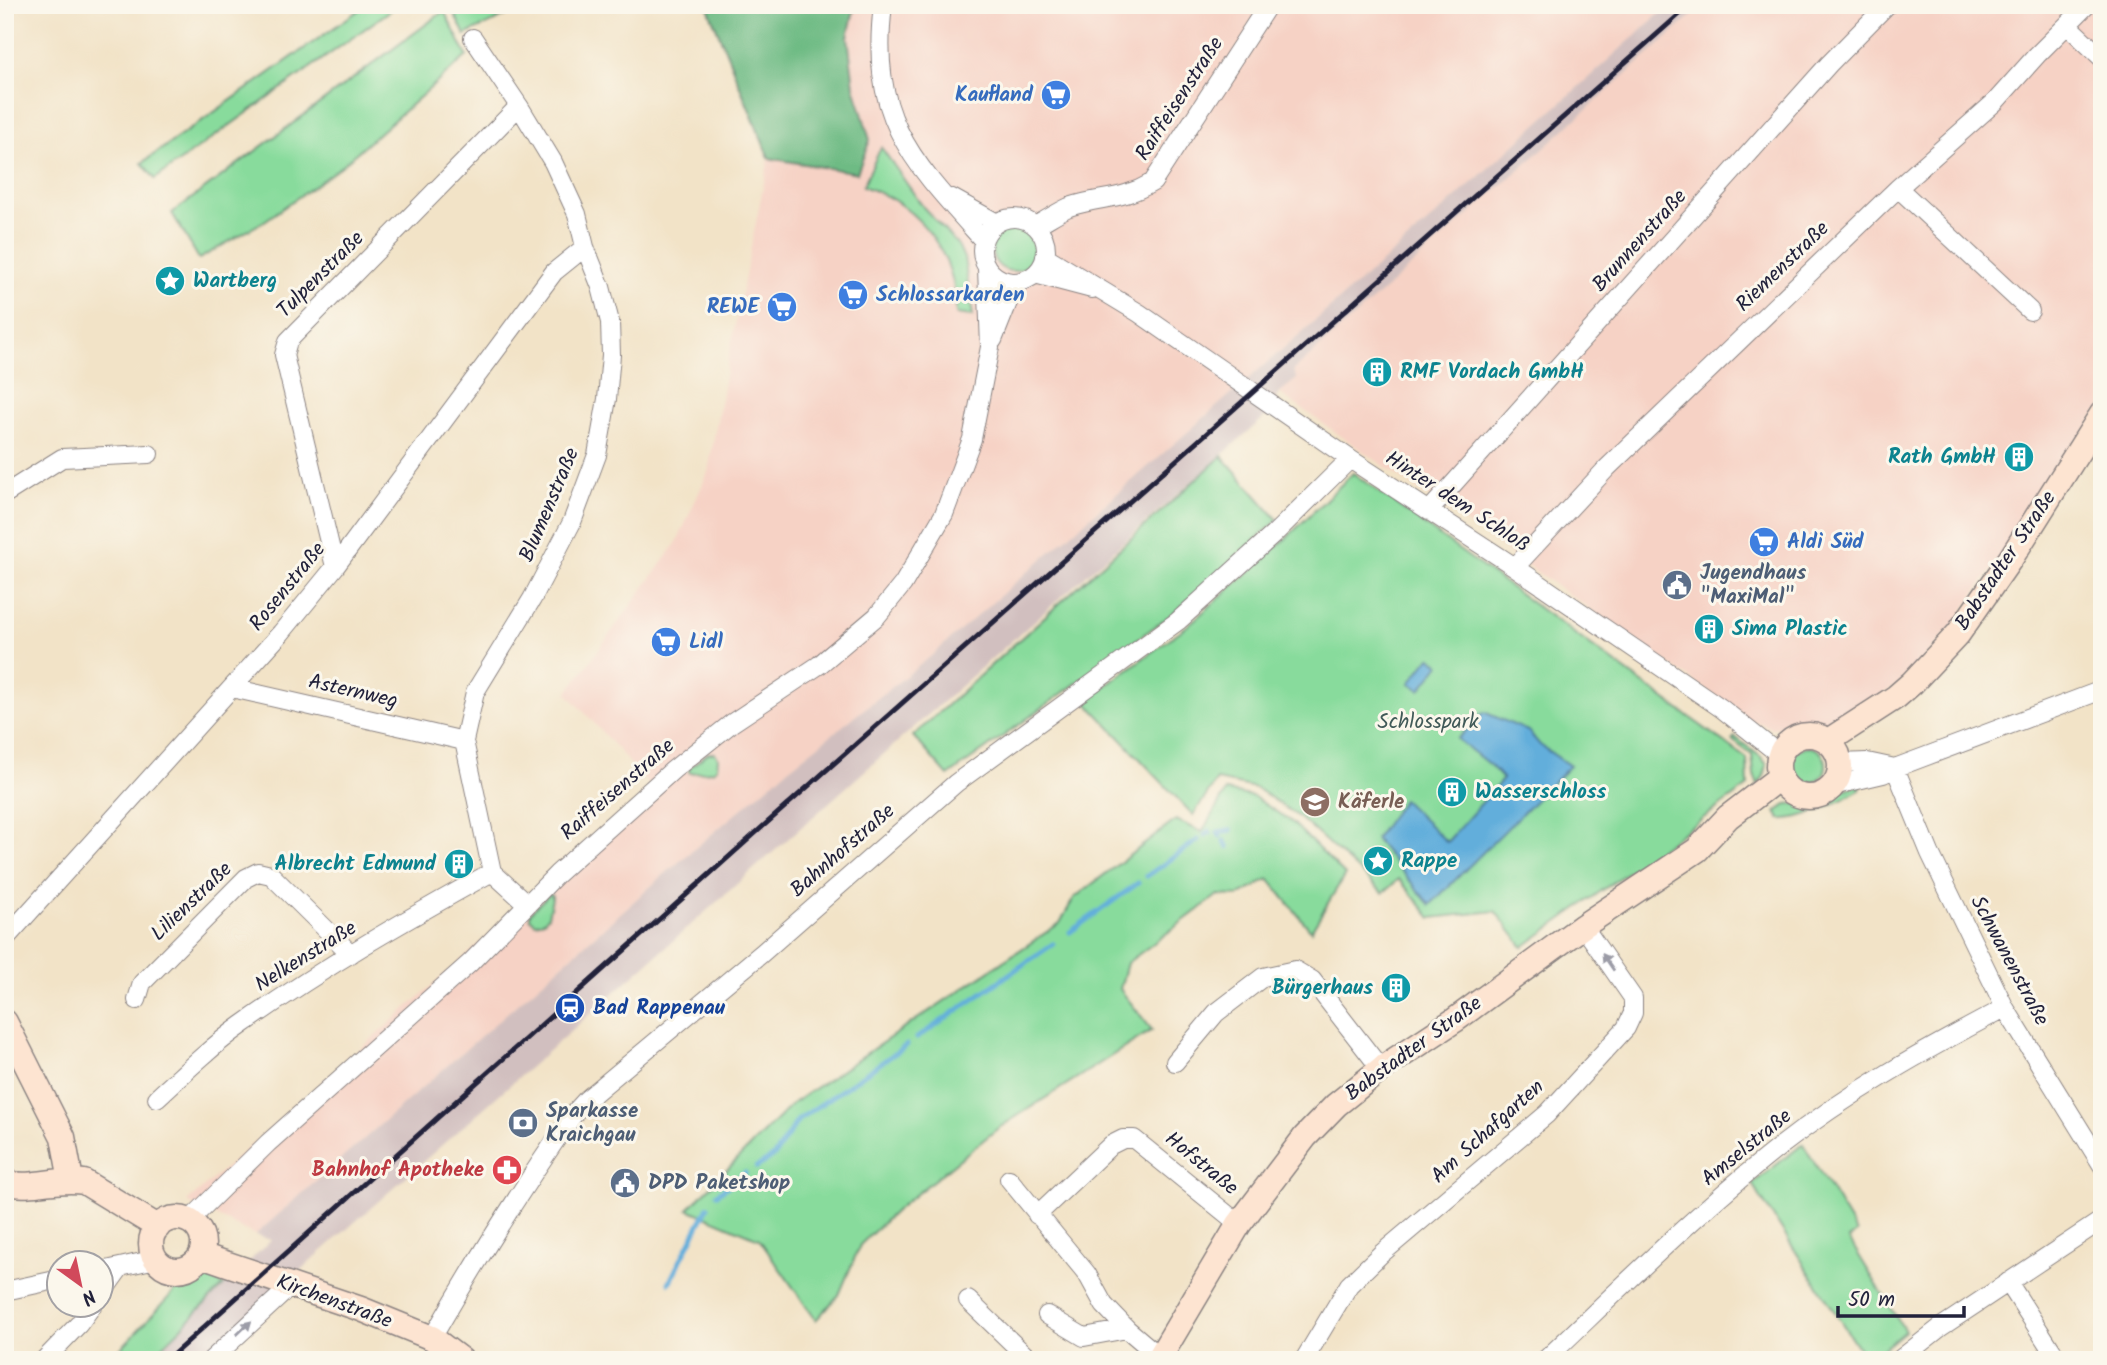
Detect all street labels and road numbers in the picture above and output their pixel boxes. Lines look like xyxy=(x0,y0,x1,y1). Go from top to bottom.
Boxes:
street label: Raiffeisenstraße xyxy=(1127,30,1233,168)
street label: Brunnenstraße xyxy=(1585,182,1696,300)
street label: Riemenstraße xyxy=(1728,213,1838,320)
street label: Tulpenstraße xyxy=(269,223,373,327)
street label: Blumenstraße xyxy=(511,442,589,567)
street label: Hinter dem Schloß xyxy=(1378,443,1536,561)
street label: Babstadter Straße xyxy=(1947,484,2065,638)
street label: Rosenstraße xyxy=(242,535,335,639)
street label: Asternweg xyxy=(305,666,401,718)
street label: Raiffeisenstraße xyxy=(553,730,683,849)
street label: Bahnhofstraße xyxy=(783,796,903,906)
street label: Lilienstraße xyxy=(144,854,241,950)
street label: Schwanenstraße xyxy=(1961,890,2057,1032)
street label: Nelkenstraße xyxy=(249,912,364,1001)
street label: Babstadter Straße xyxy=(1339,988,1490,1110)
street label: Am Schafgarten xyxy=(1424,1072,1552,1192)
street label: Amselstraße xyxy=(1694,1101,1800,1195)
street label: Hofstraße xyxy=(1157,1124,1246,1205)
street label: Kirchenstraße xyxy=(271,1266,397,1338)

